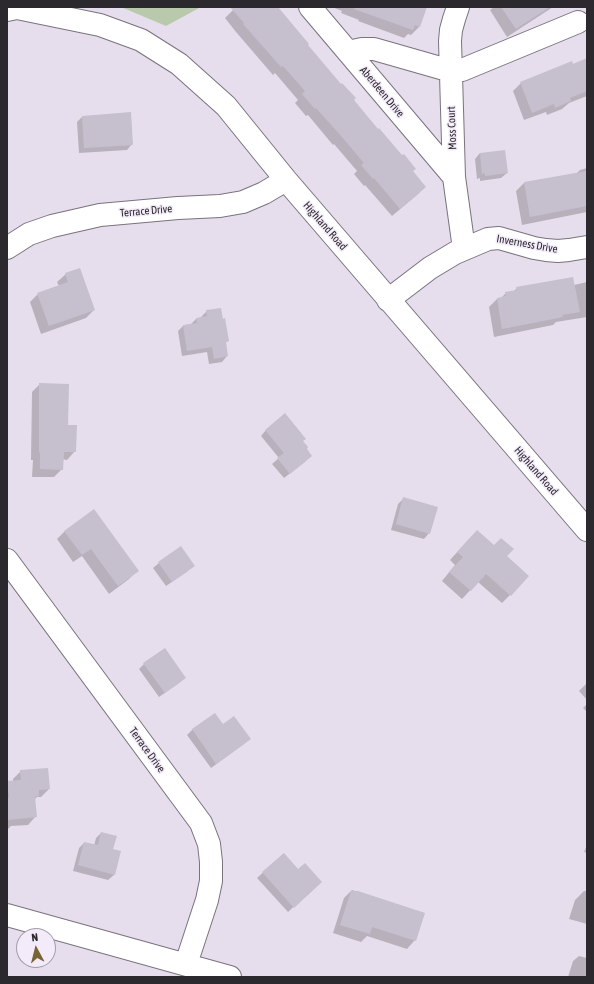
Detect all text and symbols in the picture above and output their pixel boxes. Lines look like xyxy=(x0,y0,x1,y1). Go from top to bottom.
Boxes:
street label: Aberdeen Drive xyxy=(357,64,407,120)
street label: Moss Court xyxy=(445,106,459,150)
street label: Highland Road xyxy=(300,199,350,253)
street label: Terrace Drive xyxy=(119,202,173,220)
street label: Inverness Drive xyxy=(495,232,559,256)
street label: Highland Road xyxy=(511,444,561,498)
street label: Terrace Drive xyxy=(126,725,168,775)
north arrow xyxy=(16,928,56,968)
text: N xyxy=(31,931,39,943)

